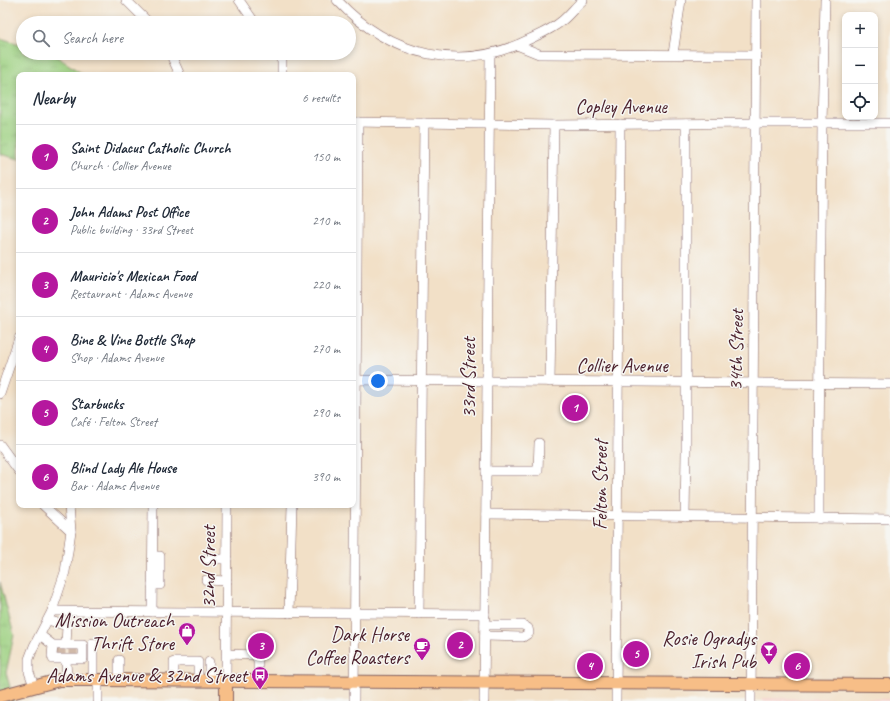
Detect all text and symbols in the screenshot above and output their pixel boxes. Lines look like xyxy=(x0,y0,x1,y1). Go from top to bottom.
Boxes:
map controls xyxy=(842,12,878,120)
button: + xyxy=(842,12,878,48)
search box xyxy=(16,16,356,60)
icon: search xyxy=(30,27,52,49)
text: Search here xyxy=(62,29,123,48)
button: − xyxy=(842,48,878,84)
button: locate xyxy=(842,84,878,120)
text: Nearby xyxy=(32,88,75,109)
text: 6 results xyxy=(302,90,340,106)
street label: Copley Avenue xyxy=(575,94,668,119)
text: Saint Didacus Catholic Church xyxy=(70,139,231,158)
text: 1 xyxy=(42,149,48,165)
text: 150 m xyxy=(312,149,340,165)
text: Church · Collier Avenue xyxy=(70,158,171,174)
text: John Adams Post Office xyxy=(70,203,189,222)
text: 2 xyxy=(42,213,48,229)
text: 210 m xyxy=(312,213,340,229)
text: Public building · 33rd Street xyxy=(70,222,193,238)
text: Mauricio's Mexican Food xyxy=(70,267,196,286)
text: 3 xyxy=(42,277,48,293)
text: 220 m xyxy=(312,277,340,293)
text: Restaurant · Adams Avenue xyxy=(70,286,192,302)
street label: 34th Street xyxy=(723,307,749,391)
text: Bine & Vine Bottle Shop xyxy=(70,331,194,350)
street label: 33rd Street xyxy=(456,335,481,419)
text: 4 xyxy=(42,341,48,357)
text: 270 m xyxy=(312,341,340,357)
text: Shop · Adams Avenue xyxy=(70,350,164,366)
street label: Collier Avenue xyxy=(576,353,669,378)
your location xyxy=(368,371,388,391)
pin: 1 xyxy=(562,393,588,423)
text: Starbucks xyxy=(70,395,123,414)
text: 5 xyxy=(42,405,48,421)
text: 290 m xyxy=(312,405,340,421)
text: Café · Felton Street xyxy=(70,414,157,430)
street label: Felton Street xyxy=(588,437,613,530)
text: Blind Lady Ale House xyxy=(70,459,176,478)
text: 6 xyxy=(42,469,48,485)
text: 390 m xyxy=(312,469,340,485)
text: Bar · Adams Avenue xyxy=(70,478,159,494)
street label: 32nd Street xyxy=(196,523,221,608)
place label: Mission Outreach Thrift Store xyxy=(55,608,176,656)
shop icon: Mission Outreach Thrift Store xyxy=(177,621,197,646)
place label: Dark Horse Coffee Roasters xyxy=(306,622,411,670)
place label: Rosie Ogradys Irish Pub xyxy=(662,626,758,674)
pin: 2 xyxy=(447,630,473,660)
pin: 3 xyxy=(248,631,274,661)
cafe icon: Dark Horse Coffee Roasters xyxy=(412,636,432,661)
pin: 5 xyxy=(623,639,649,669)
bar icon: Rosie Ogradys Irish Pub xyxy=(759,640,779,665)
pin: 4 xyxy=(577,651,603,681)
pin: 6 xyxy=(784,651,810,681)
place label: Adams Avenue & 32nd Street xyxy=(47,663,249,688)
bus stop icon: Adams Avenue & 32nd Street xyxy=(250,665,270,690)

